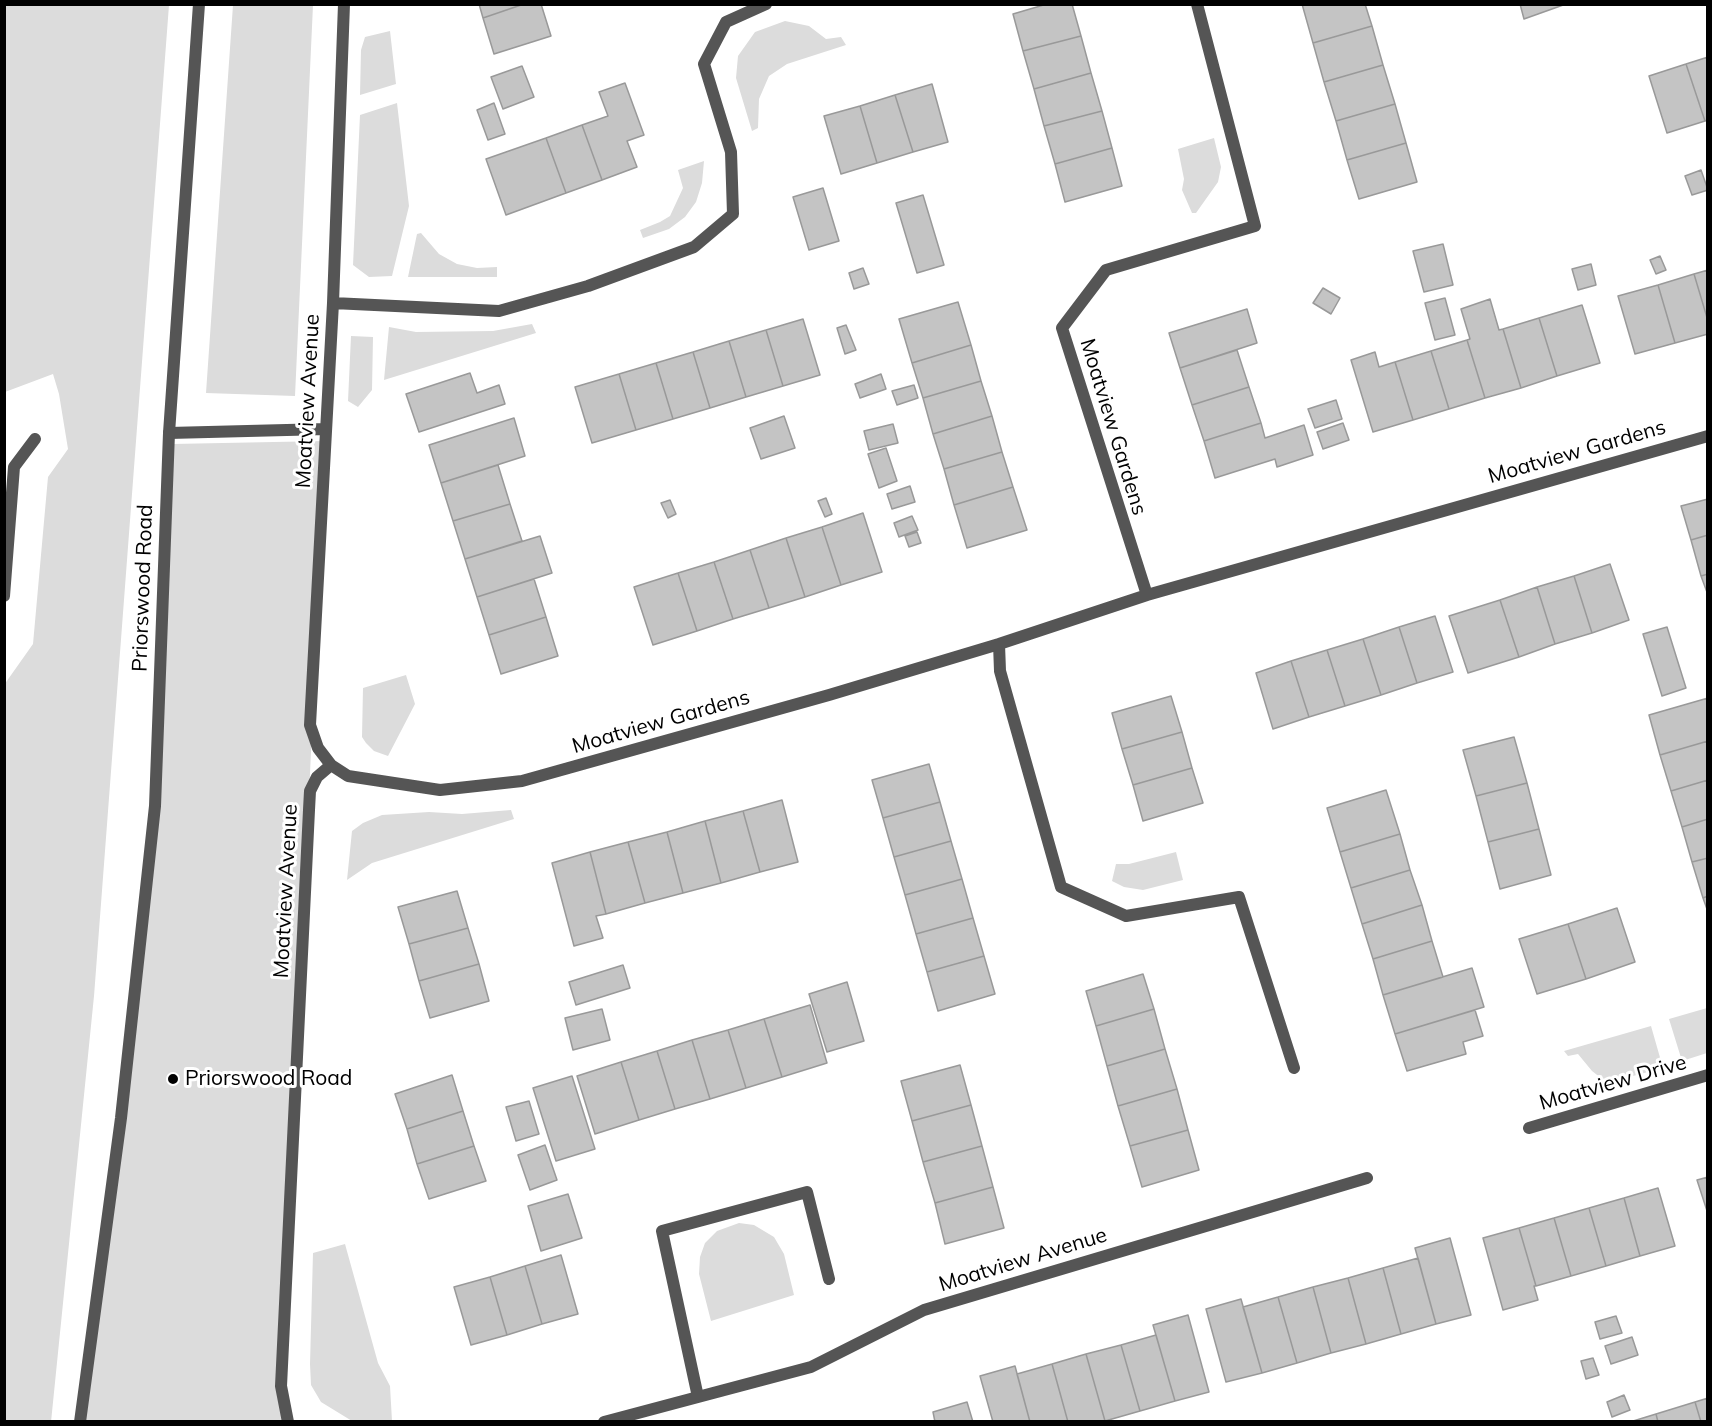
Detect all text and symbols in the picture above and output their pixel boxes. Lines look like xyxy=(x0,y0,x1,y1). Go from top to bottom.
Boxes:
street label: Moatview Avenue xyxy=(291,313,325,489)
street label: Moatview Gardens xyxy=(1074,336,1152,518)
street label: Moatview Gardens xyxy=(1485,415,1669,489)
street label: Priorswood Road xyxy=(127,504,159,672)
street label: Moatview Gardens xyxy=(569,685,753,759)
street label: Moatview Avenue xyxy=(269,803,303,979)
street label: Moatview Drive xyxy=(1536,1050,1690,1116)
place label: Priorswood Road xyxy=(185,1066,352,1092)
marker: Priorswood Road xyxy=(166,1072,180,1086)
street label: Moatview Avenue xyxy=(936,1222,1110,1298)

